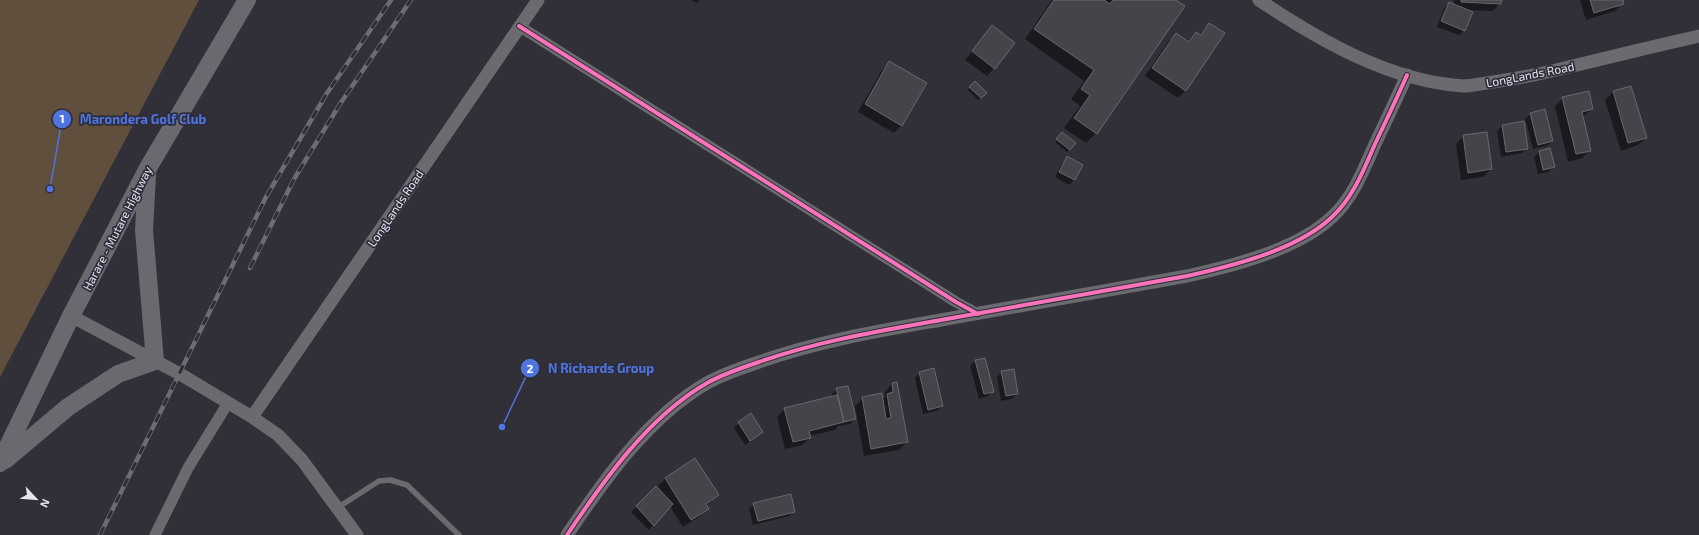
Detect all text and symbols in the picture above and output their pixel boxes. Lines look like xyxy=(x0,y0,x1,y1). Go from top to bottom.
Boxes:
street label: LongLands Road xyxy=(1485,59,1575,89)
callout: Marondera Golf Club xyxy=(52,107,215,132)
text: 1 xyxy=(59,111,65,125)
text: Marondera Golf Club xyxy=(80,111,207,127)
street label: Harare - Mutare Highway xyxy=(80,163,155,292)
street label: LongLands Road xyxy=(364,167,426,249)
callout: N Richards Group xyxy=(520,356,662,381)
text: N Richards Group xyxy=(548,360,654,376)
text: 2 xyxy=(527,361,534,375)
north arrow xyxy=(16,479,56,519)
text: N xyxy=(38,497,53,510)

